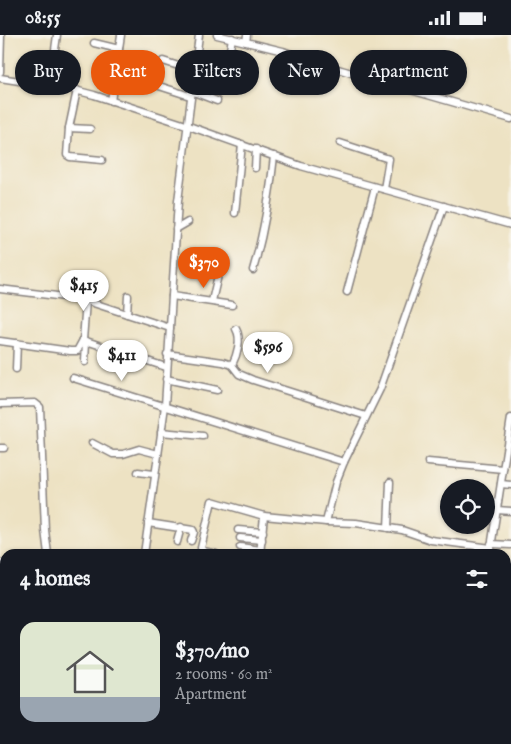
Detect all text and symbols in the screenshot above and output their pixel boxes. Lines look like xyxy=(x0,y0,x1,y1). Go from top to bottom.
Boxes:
text: 08:55 xyxy=(25,6,61,30)
chip: Buy xyxy=(15,50,81,95)
chip: Rent xyxy=(91,50,165,95)
chip: Filters xyxy=(175,50,259,95)
chip: New xyxy=(269,50,340,95)
chip: Apartment xyxy=(350,50,467,95)
pin: $370 xyxy=(174,247,234,289)
text: $370 xyxy=(189,253,219,273)
pin: $415 xyxy=(54,269,114,312)
text: $415 xyxy=(70,276,98,296)
pin: $596 xyxy=(238,331,298,374)
text: $596 xyxy=(254,338,282,358)
pin: $411 xyxy=(92,339,152,382)
text: $411 xyxy=(108,346,136,366)
map controls xyxy=(440,479,495,534)
button: locate xyxy=(440,479,495,534)
icon: filters xyxy=(463,565,491,593)
text: 4 homes xyxy=(20,566,90,593)
text: $370/mo xyxy=(175,638,249,665)
icon: home xyxy=(60,642,120,702)
text: 2 rooms · 60 m² xyxy=(175,665,273,685)
text: Apartment xyxy=(175,685,246,705)

